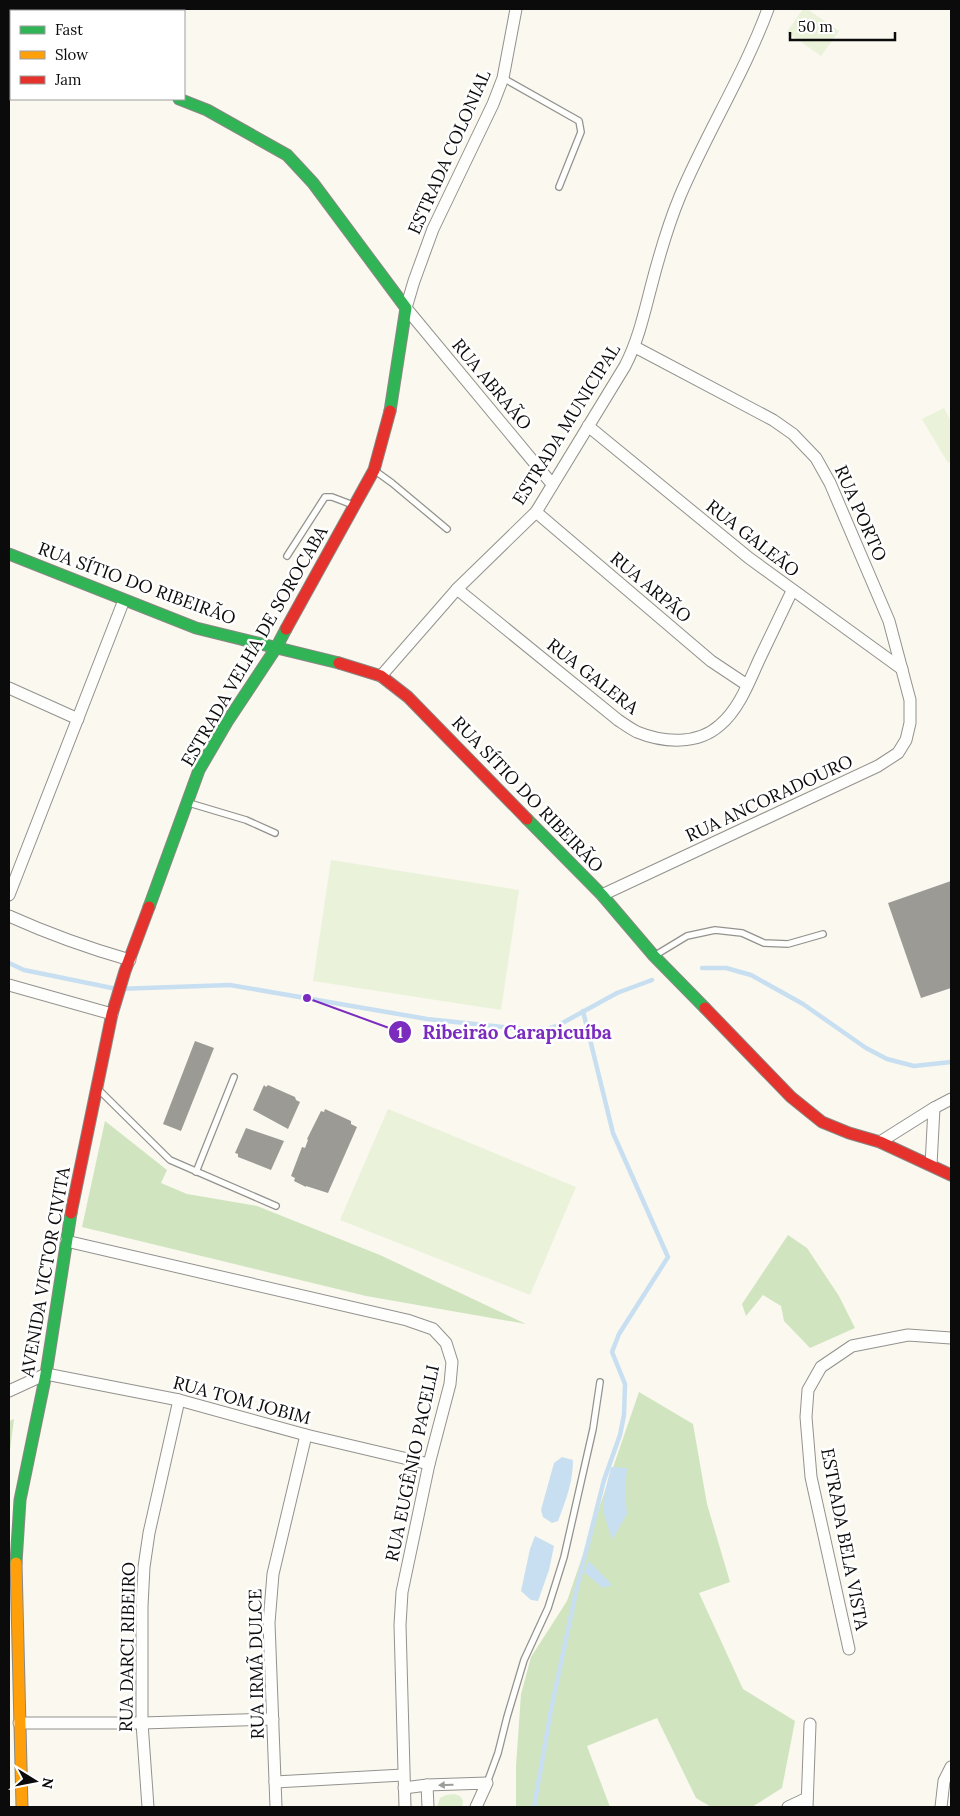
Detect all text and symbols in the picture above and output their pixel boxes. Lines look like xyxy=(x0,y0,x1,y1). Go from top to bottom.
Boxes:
legend xyxy=(10,10,185,100)
scale bar xyxy=(790,10,895,42)
text: 50 m xyxy=(798,17,833,36)
text: Fast xyxy=(55,20,83,39)
text: Slow xyxy=(55,45,88,64)
street label: ESTRADA COLONIAL xyxy=(402,66,496,238)
text: Jam xyxy=(54,70,82,89)
street label: RUA ABRAÃO xyxy=(447,334,537,434)
street label: ESTRADA MUNICIPAL xyxy=(507,339,625,509)
street label: RUA PORTO xyxy=(830,462,892,564)
street label: RUA GALEÃO xyxy=(702,494,804,582)
street label: ESTRADA VELHA DE SOROCABA xyxy=(176,521,333,770)
street label: RUA SÍTIO DO RIBEIRÃO xyxy=(35,537,239,629)
street label: RUA ARPÃO xyxy=(606,546,696,628)
street label: RUA GALERA xyxy=(542,633,644,719)
street label: RUA SÍTIO DO RIBEIRÃO xyxy=(447,711,609,877)
street label: RUA ANCORADOURO xyxy=(682,749,856,847)
callout: Ribeirão Carapicuíba xyxy=(387,1015,622,1049)
text: Ribeirão Carapicuíba xyxy=(422,1020,612,1044)
text: 1 xyxy=(397,1023,403,1042)
street label: AVENIDA VICTOR CIVITA xyxy=(15,1164,75,1380)
street label: RUA EUGÊNIO PACELLI xyxy=(380,1363,444,1563)
street label: RUA TOM JOBIM xyxy=(171,1371,313,1429)
street label: ESTRADA BELA VISTA xyxy=(816,1446,874,1633)
street label: RUA DARCI RIBEIRO xyxy=(114,1562,140,1732)
street label: RUA IRMÃ DULCE xyxy=(243,1588,269,1740)
north arrow xyxy=(10,1756,60,1806)
text: N xyxy=(38,1776,58,1790)
one-way arrow xyxy=(437,1781,453,1789)

